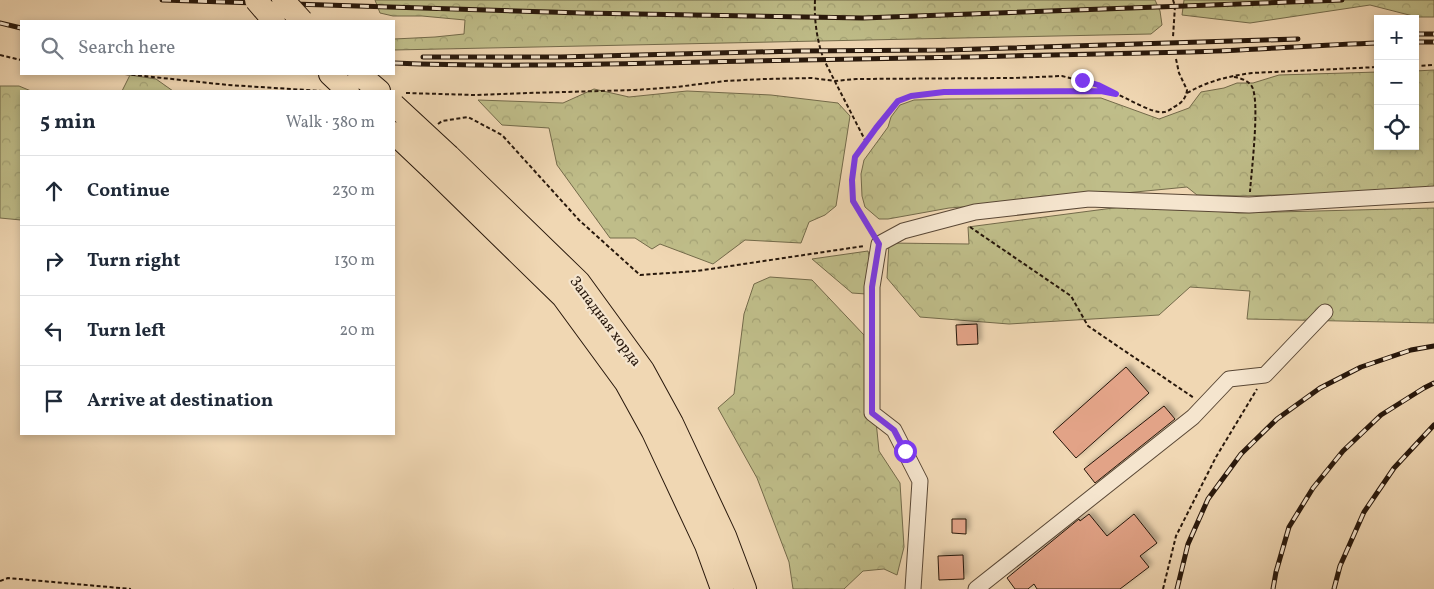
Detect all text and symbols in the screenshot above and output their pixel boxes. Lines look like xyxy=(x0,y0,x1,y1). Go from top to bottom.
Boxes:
map controls xyxy=(1374,15,1419,150)
button: + xyxy=(1374,15,1419,60)
search box xyxy=(20,20,395,75)
icon: search xyxy=(38,34,66,62)
text: Search here xyxy=(78,35,175,61)
button: − xyxy=(1374,60,1419,105)
route end xyxy=(1071,69,1094,92)
button: locate xyxy=(1374,105,1419,150)
text: 5 min xyxy=(40,108,96,137)
text: Walk · 380 m xyxy=(286,112,375,134)
icon: ahead xyxy=(40,177,68,205)
text: Continue xyxy=(87,178,170,204)
text: 230 m xyxy=(332,180,375,202)
icon: right xyxy=(40,247,68,275)
text: Turn right xyxy=(87,248,180,274)
text: 130 m xyxy=(334,250,375,272)
street label: Западная хорда xyxy=(564,272,646,371)
icon: left xyxy=(40,317,68,345)
text: Turn left xyxy=(87,318,166,344)
text: 20 m xyxy=(340,320,375,342)
icon: arrive xyxy=(40,387,68,415)
text: Arrive at destination xyxy=(87,388,273,414)
route start xyxy=(894,440,917,463)

